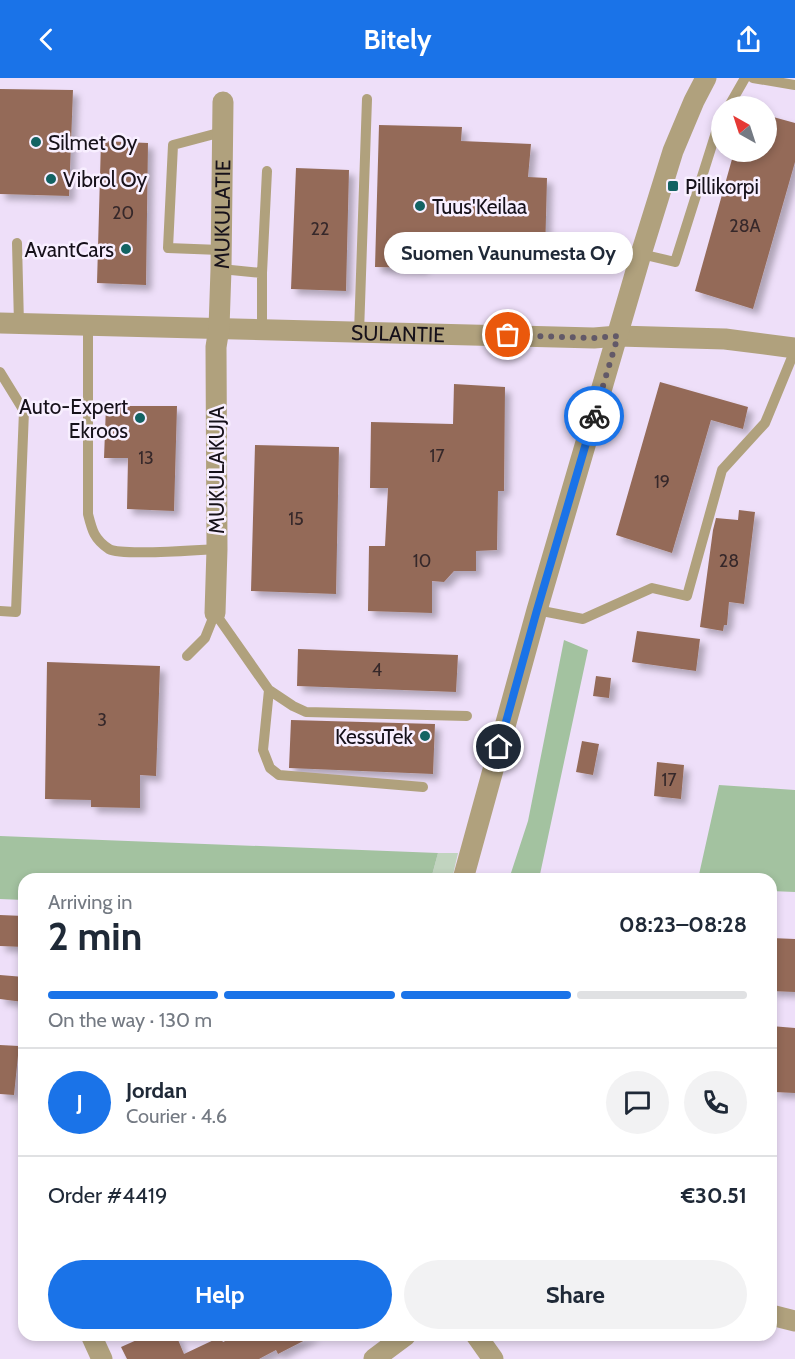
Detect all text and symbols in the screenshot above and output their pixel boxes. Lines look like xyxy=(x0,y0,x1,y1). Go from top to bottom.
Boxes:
icon: back xyxy=(30,23,63,56)
text: Bitely xyxy=(364,23,431,56)
icon: share xyxy=(732,23,765,56)
north arrow xyxy=(711,96,777,162)
map controls xyxy=(711,96,777,162)
place label: Silmet Oy xyxy=(48,130,138,155)
marker: Silmet Oy xyxy=(29,135,43,149)
street label: MUKULATIE xyxy=(208,159,235,269)
place label: Vibrol Oy xyxy=(63,167,148,192)
marker: Vibrol Oy xyxy=(44,172,58,186)
place label: Pillikorpi xyxy=(685,174,759,199)
marker: Pillikorpi xyxy=(666,179,680,193)
place label: Tuus'Keilaa xyxy=(432,194,527,219)
marker: Tuus'Keilaa xyxy=(413,199,427,213)
house number: 20 xyxy=(112,202,134,224)
house number: 28A xyxy=(729,215,761,237)
house number: 22 xyxy=(311,218,329,240)
callout: Suomen Vaunumesta Oy xyxy=(384,233,632,275)
place label: AvantCars xyxy=(25,237,114,262)
text: Suomen Vaunumesta Oy xyxy=(401,241,616,265)
marker: AvantCars xyxy=(119,242,133,256)
pin xyxy=(482,309,533,360)
icon: bag xyxy=(491,318,524,351)
street label: SULANTIE xyxy=(351,319,445,347)
courier xyxy=(564,386,624,446)
place label: Auto-Expert Ekroos xyxy=(19,394,128,443)
icon: bike xyxy=(578,400,611,433)
street label: MUKULAKUJA xyxy=(204,406,229,534)
marker: Auto-Expert Ekroos xyxy=(133,411,147,425)
house number: 17 xyxy=(430,445,444,467)
house number: 13 xyxy=(138,447,154,469)
house number: 19 xyxy=(654,471,670,493)
house number: 15 xyxy=(288,508,304,530)
house number: 10 xyxy=(413,550,431,572)
house number: 28 xyxy=(719,550,739,572)
house number: 4 xyxy=(372,659,382,681)
house number: 3 xyxy=(97,709,107,731)
pin xyxy=(473,721,524,772)
place label: KessuTek xyxy=(335,724,414,749)
marker: KessuTek xyxy=(418,729,432,743)
icon: home xyxy=(482,730,515,763)
house number: 17 xyxy=(662,769,676,791)
text: Arriving in xyxy=(48,890,132,914)
text: 08:23–08:28 xyxy=(619,911,747,938)
text: 2 min xyxy=(48,912,142,960)
text: On the way · 130 m xyxy=(48,1008,212,1032)
button: chat xyxy=(606,1071,669,1134)
button: phone xyxy=(684,1071,747,1134)
text: Jordan xyxy=(126,1077,187,1104)
text: J xyxy=(76,1089,83,1116)
text: Courier · 4.6 xyxy=(126,1104,227,1128)
text: Order #4419 xyxy=(48,1182,167,1209)
text: €30.51 xyxy=(681,1182,747,1209)
button: Help xyxy=(48,1260,392,1329)
button: Share xyxy=(404,1260,747,1329)

